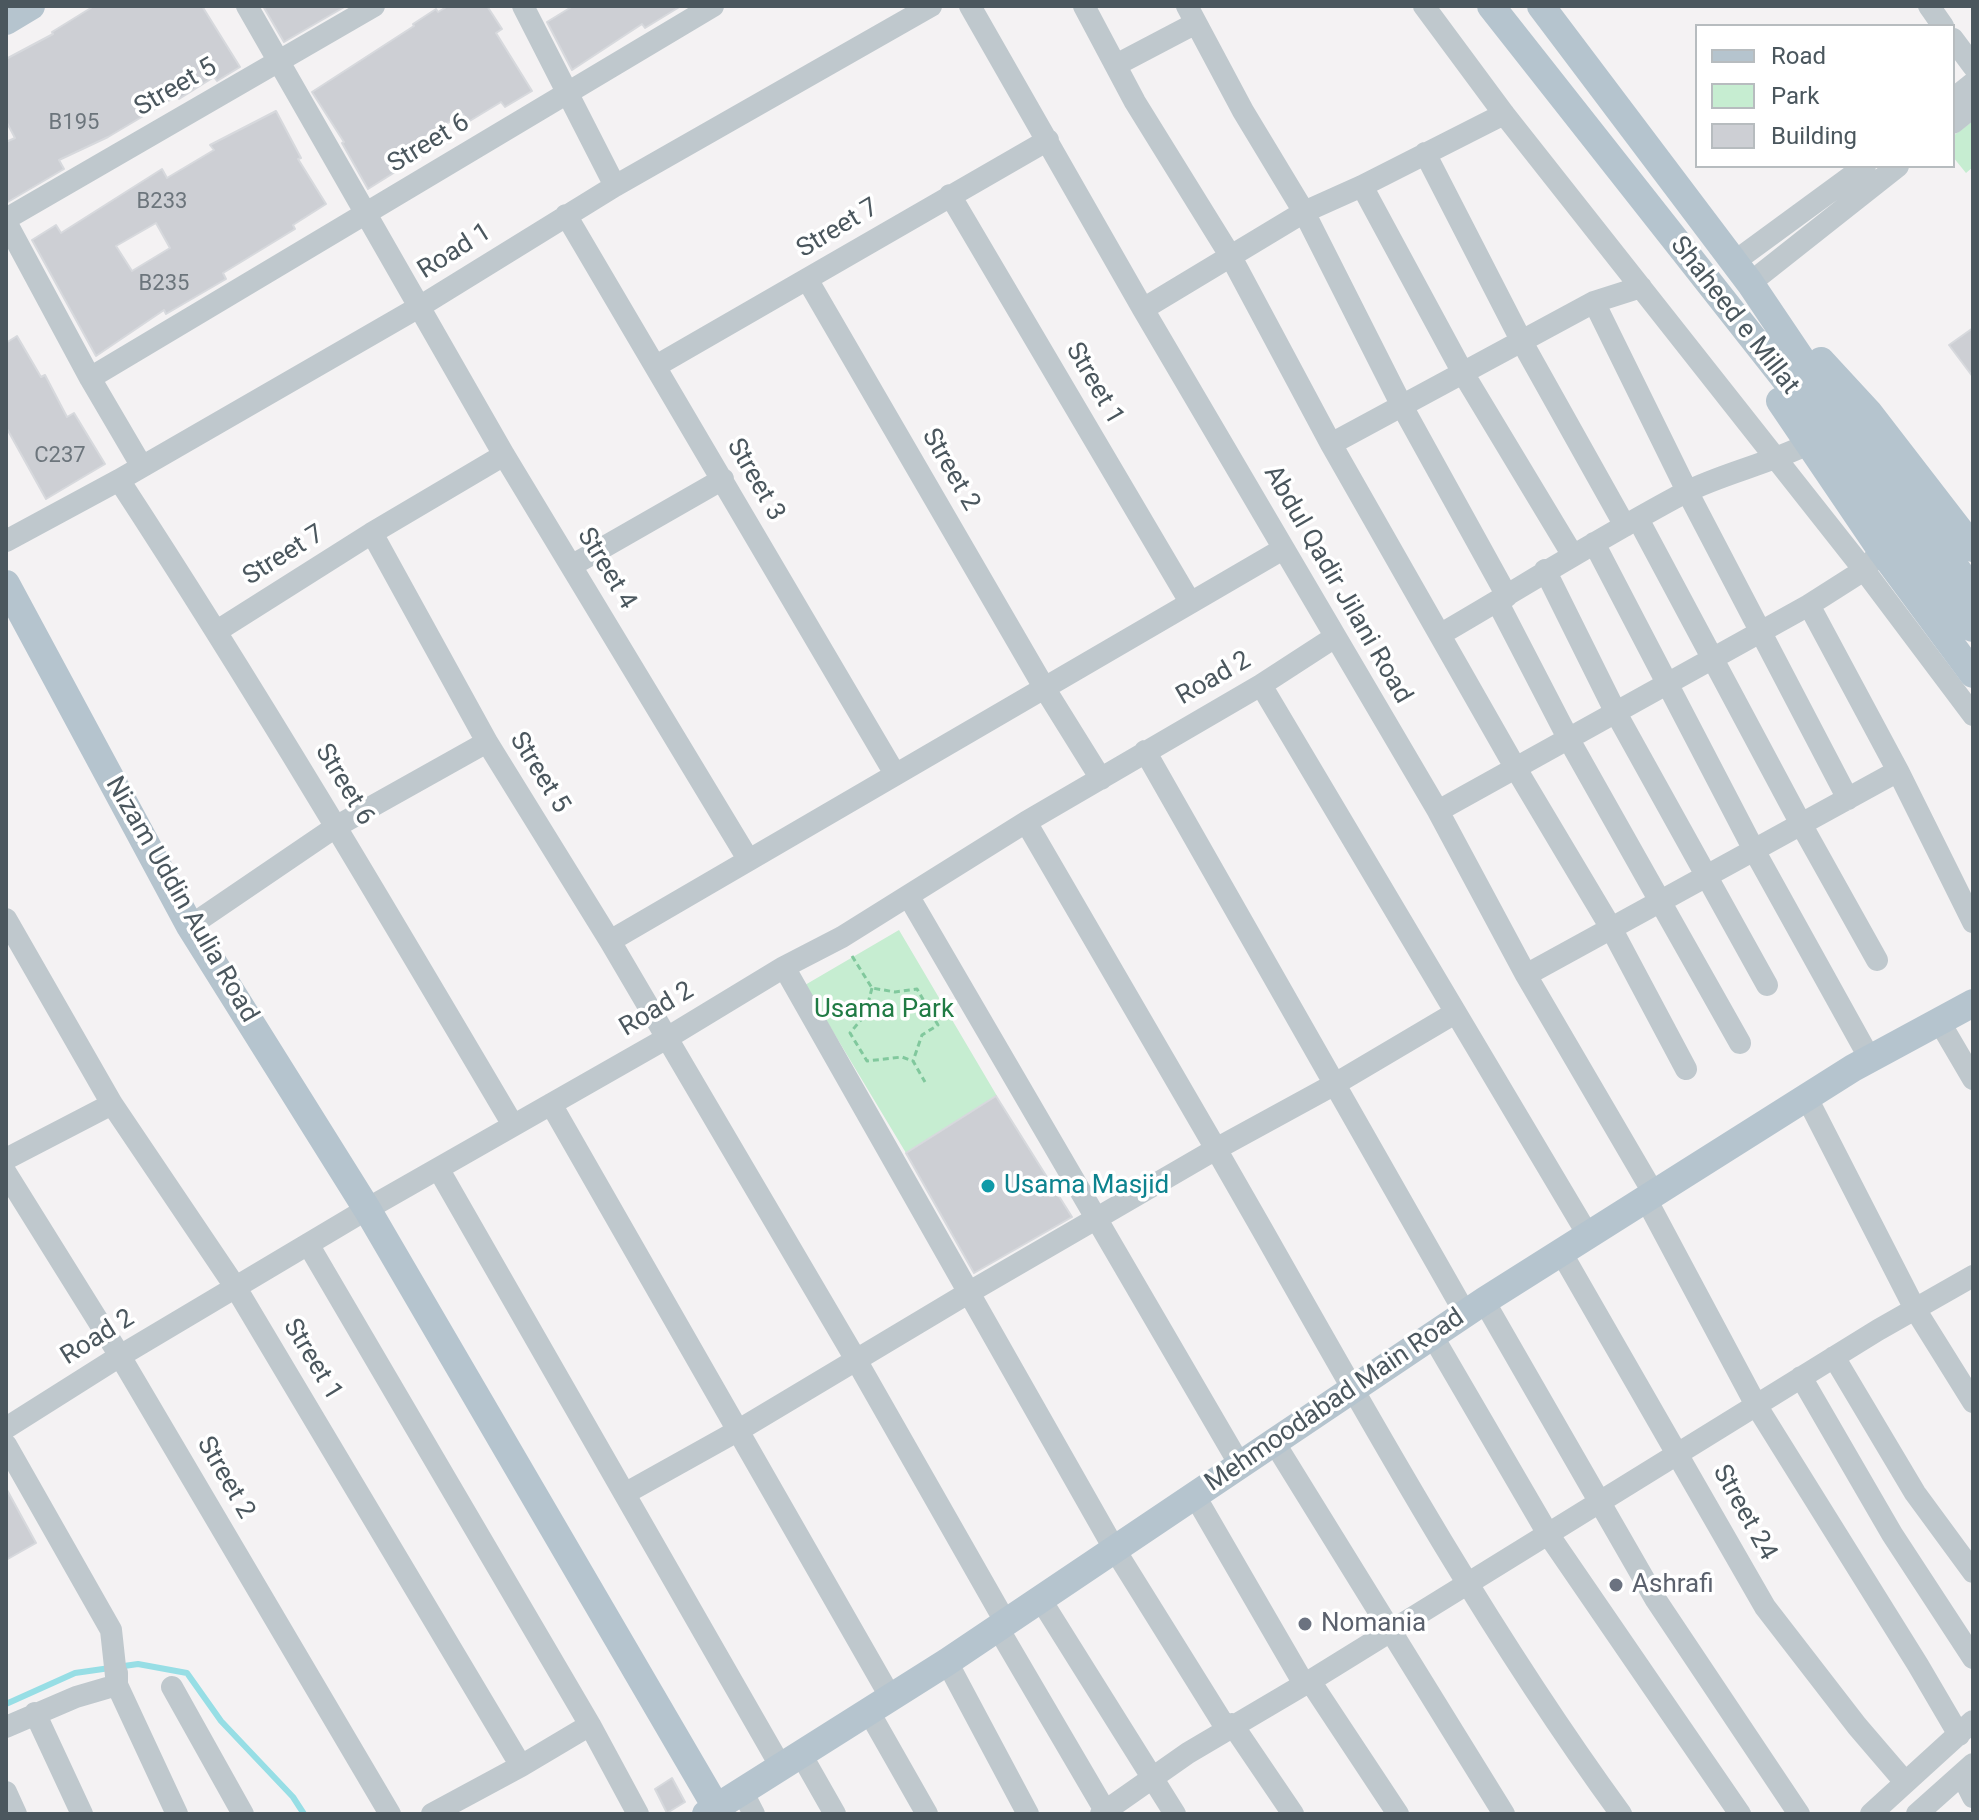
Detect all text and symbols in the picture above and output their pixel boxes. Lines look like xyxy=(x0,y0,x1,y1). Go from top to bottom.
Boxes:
legend xyxy=(1695,24,1955,168)
text: Road xyxy=(1771,42,1826,70)
street label: Street 5 xyxy=(129,52,223,124)
text: Park xyxy=(1771,82,1819,110)
street label: Street 6 xyxy=(383,108,475,180)
house number: B195 xyxy=(49,110,99,136)
text: Building xyxy=(1771,122,1857,150)
house number: B233 xyxy=(137,189,187,215)
street label: Street 7 xyxy=(792,193,884,265)
street label: Road 1 xyxy=(413,217,497,287)
street label: Shaheed e Millat xyxy=(1663,231,1805,401)
house number: B235 xyxy=(139,271,189,297)
street label: Street 1 xyxy=(1058,337,1130,431)
street label: Street 2 xyxy=(914,423,986,517)
street label: Street 3 xyxy=(719,433,791,527)
house number: C237 xyxy=(34,443,86,469)
street label: Abdul Qadir Jilani Road xyxy=(1256,460,1418,710)
street label: Street 7 xyxy=(238,519,330,593)
street label: Street 4 xyxy=(570,523,642,615)
street label: Road 2 xyxy=(1171,645,1257,713)
street label: Street 5 xyxy=(502,727,576,819)
street label: Street 6 xyxy=(308,739,380,831)
street label: Nizam Uddin Aulia Road xyxy=(98,772,264,1028)
street label: Road 2 xyxy=(614,976,700,1044)
park label: Usama Park xyxy=(814,994,954,1026)
place label: Usama Masjid xyxy=(1004,1170,1169,1202)
marker: Usama Masjid xyxy=(979,1177,997,1195)
street label: Road 2 xyxy=(56,1303,140,1373)
street label: Mehmoodabad Main Road xyxy=(1200,1303,1470,1499)
street label: Street 1 xyxy=(276,1314,348,1406)
street label: Street 2 xyxy=(189,1431,261,1525)
street label: Street 24 xyxy=(1705,1460,1783,1566)
place label: Ashrafi xyxy=(1632,1569,1714,1601)
marker: Ashrafi xyxy=(1607,1576,1625,1594)
place label: Nomania xyxy=(1321,1608,1426,1640)
marker: Nomania xyxy=(1296,1615,1314,1633)

